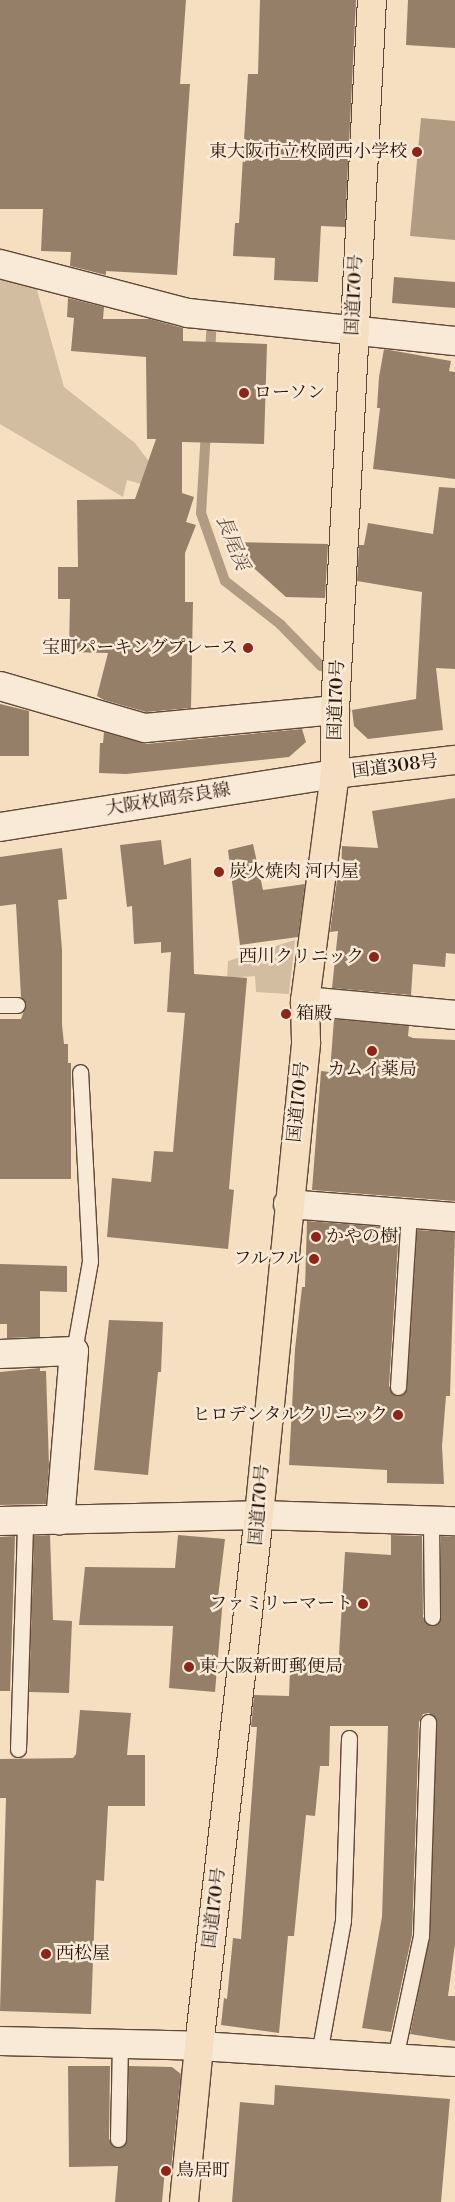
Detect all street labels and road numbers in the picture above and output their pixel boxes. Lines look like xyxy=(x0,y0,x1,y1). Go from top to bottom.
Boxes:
street label: 国道170号 xyxy=(342,254,368,336)
street label: 国道170号 xyxy=(325,659,349,741)
street label: 国道308号 xyxy=(351,751,439,783)
street label: 大阪枚岡奈良線 xyxy=(104,779,232,821)
street label: 国道170号 xyxy=(284,1060,314,1144)
street label: 国道170号 xyxy=(246,1464,274,1546)
street label: 国道170号 xyxy=(199,1866,231,1950)

